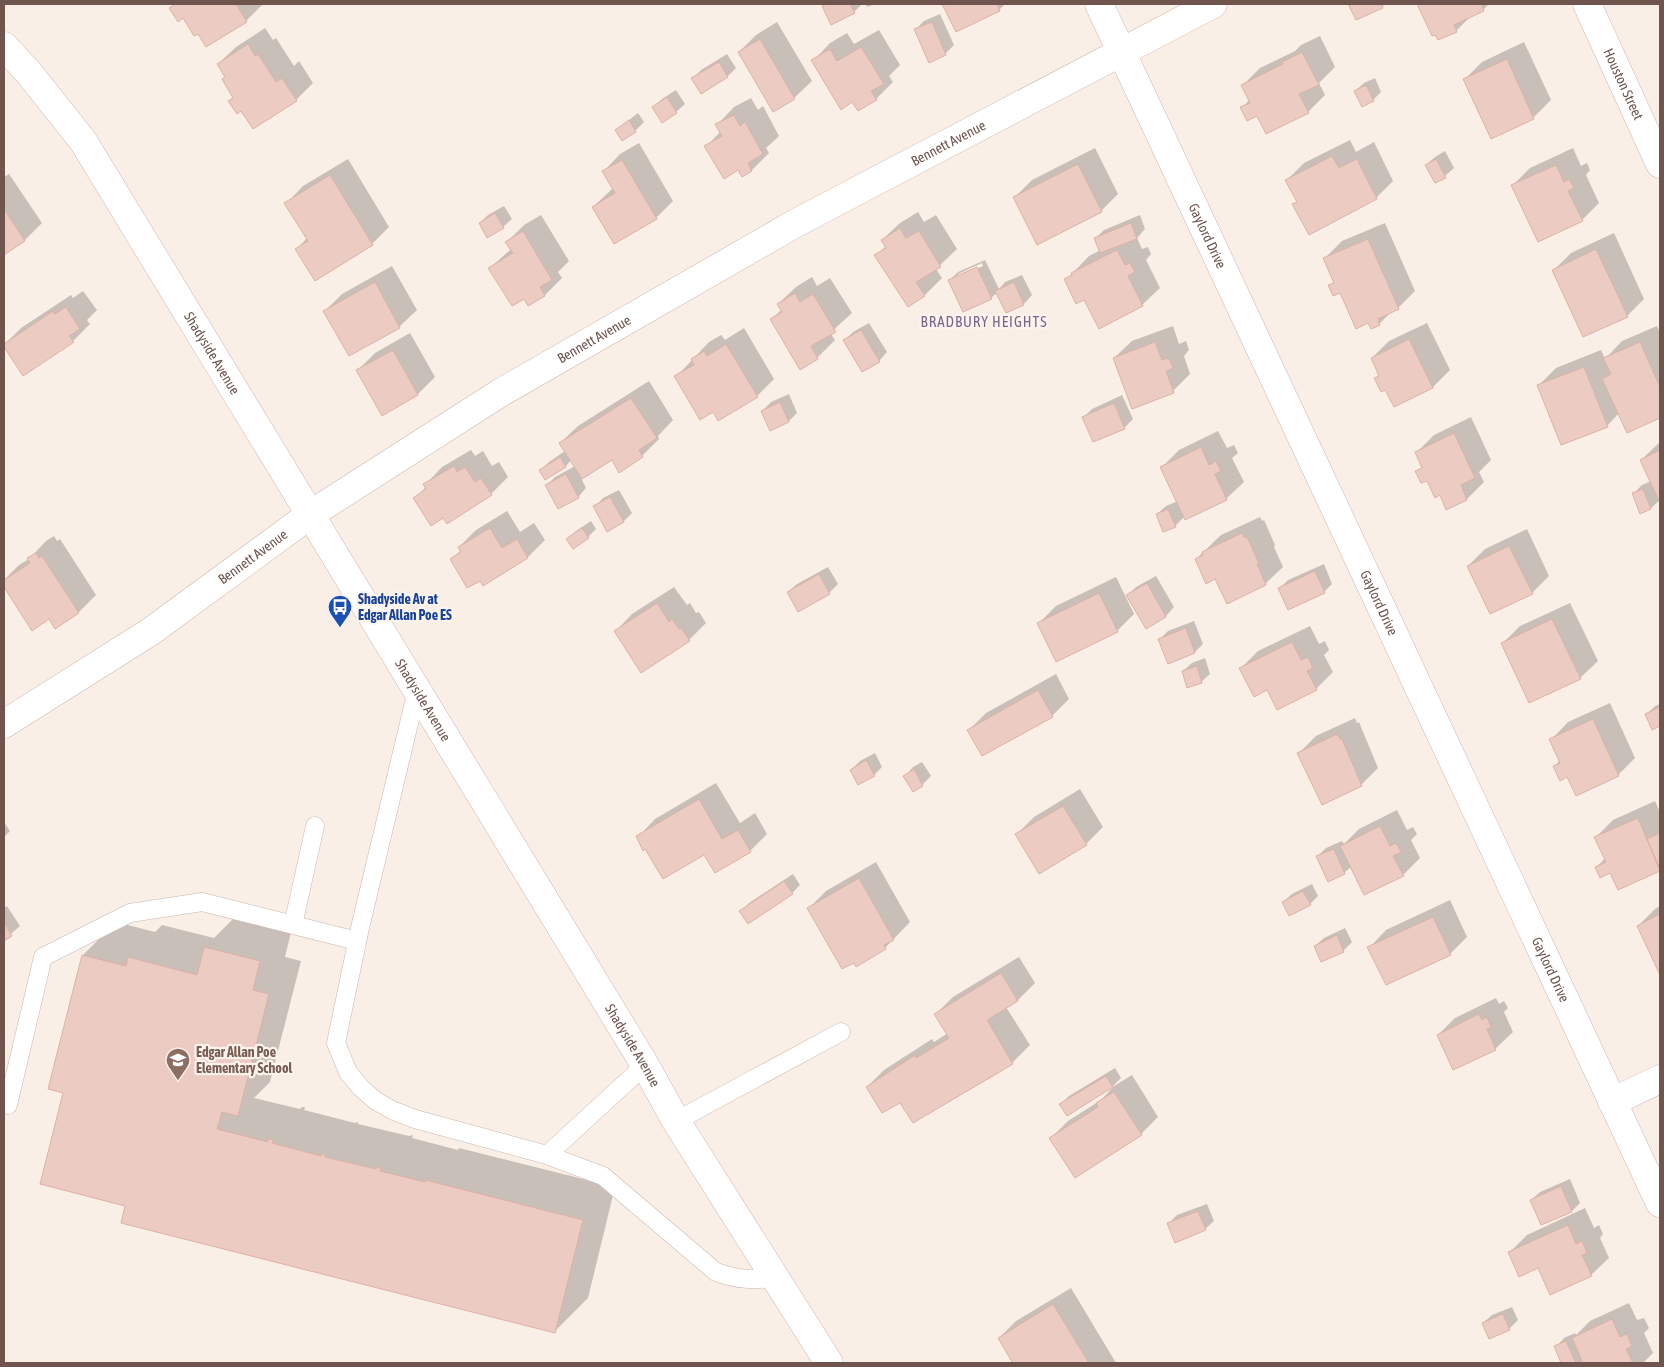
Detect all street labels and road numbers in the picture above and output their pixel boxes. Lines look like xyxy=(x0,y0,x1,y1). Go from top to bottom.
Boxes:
street label: Houston Street xyxy=(1600,46,1647,122)
street label: Bennett Avenue xyxy=(908,117,988,169)
street label: Gaylord Drive xyxy=(1185,201,1230,271)
street label: Shadyside Avenue xyxy=(181,309,243,397)
street label: Bennett Avenue xyxy=(555,312,633,366)
street label: Bennett Avenue xyxy=(215,526,290,587)
street label: Gaylord Drive xyxy=(1357,568,1401,638)
street label: Shadyside Avenue xyxy=(392,656,454,744)
street label: Gaylord Drive xyxy=(1529,935,1573,1005)
street label: Shadyside Avenue xyxy=(602,1001,663,1090)

